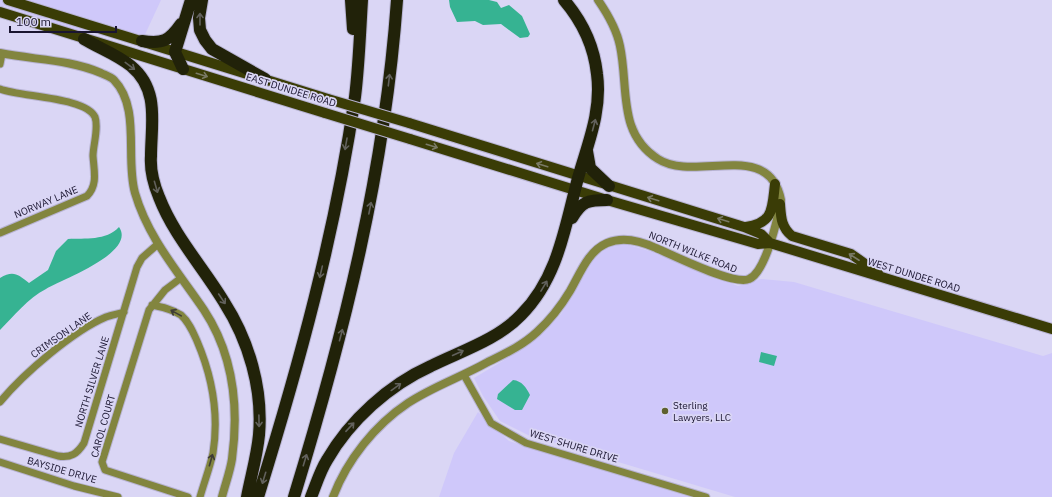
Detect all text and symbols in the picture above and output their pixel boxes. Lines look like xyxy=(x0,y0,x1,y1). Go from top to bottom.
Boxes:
scale bar xyxy=(10,8,116,34)
one-way arrow xyxy=(196,13,204,26)
text: 100 m xyxy=(16,14,51,29)
one-way arrow xyxy=(124,62,135,70)
street label: EAST DUNDEE ROAD xyxy=(244,70,338,110)
one-way arrow xyxy=(195,72,208,79)
one-way arrow xyxy=(385,73,393,86)
one-way arrow xyxy=(591,119,598,132)
one-way arrow xyxy=(342,137,350,150)
one-way arrow xyxy=(426,142,438,150)
one-way arrow xyxy=(536,160,548,168)
one-way arrow xyxy=(153,181,160,194)
street label: NORWAY LANE xyxy=(12,183,80,221)
one-way arrow xyxy=(646,195,659,202)
one-way arrow xyxy=(366,202,374,215)
one-way arrow xyxy=(717,216,730,223)
street label: NORTH WILKE ROAD xyxy=(647,228,739,276)
one-way arrow xyxy=(849,253,860,261)
street label: WEST DUNDEE ROAD xyxy=(866,255,962,295)
one-way arrow xyxy=(317,265,325,278)
one-way arrow xyxy=(540,280,548,292)
one-way arrow xyxy=(218,293,226,304)
one-way arrow xyxy=(170,308,182,316)
street label: CRIMSON LANE xyxy=(28,309,94,361)
one-way arrow xyxy=(338,328,345,341)
street label: NORTH SILVER LANE xyxy=(72,335,112,429)
one-way arrow xyxy=(451,349,463,357)
one-way arrow xyxy=(390,383,401,391)
street label: CAROL COURT xyxy=(88,393,118,459)
place label: Sterling Lawyers, LLC xyxy=(673,399,731,424)
marker: Sterling Lawyers, LLC xyxy=(660,406,670,416)
one-way arrow xyxy=(255,414,263,427)
one-way arrow xyxy=(346,422,355,432)
street label: WEST SHURE DRIVE xyxy=(528,426,620,466)
one-way arrow xyxy=(208,453,215,466)
one-way arrow xyxy=(302,453,309,466)
street label: BAYSIDE DRIVE xyxy=(26,454,98,486)
one-way arrow xyxy=(259,471,267,483)

